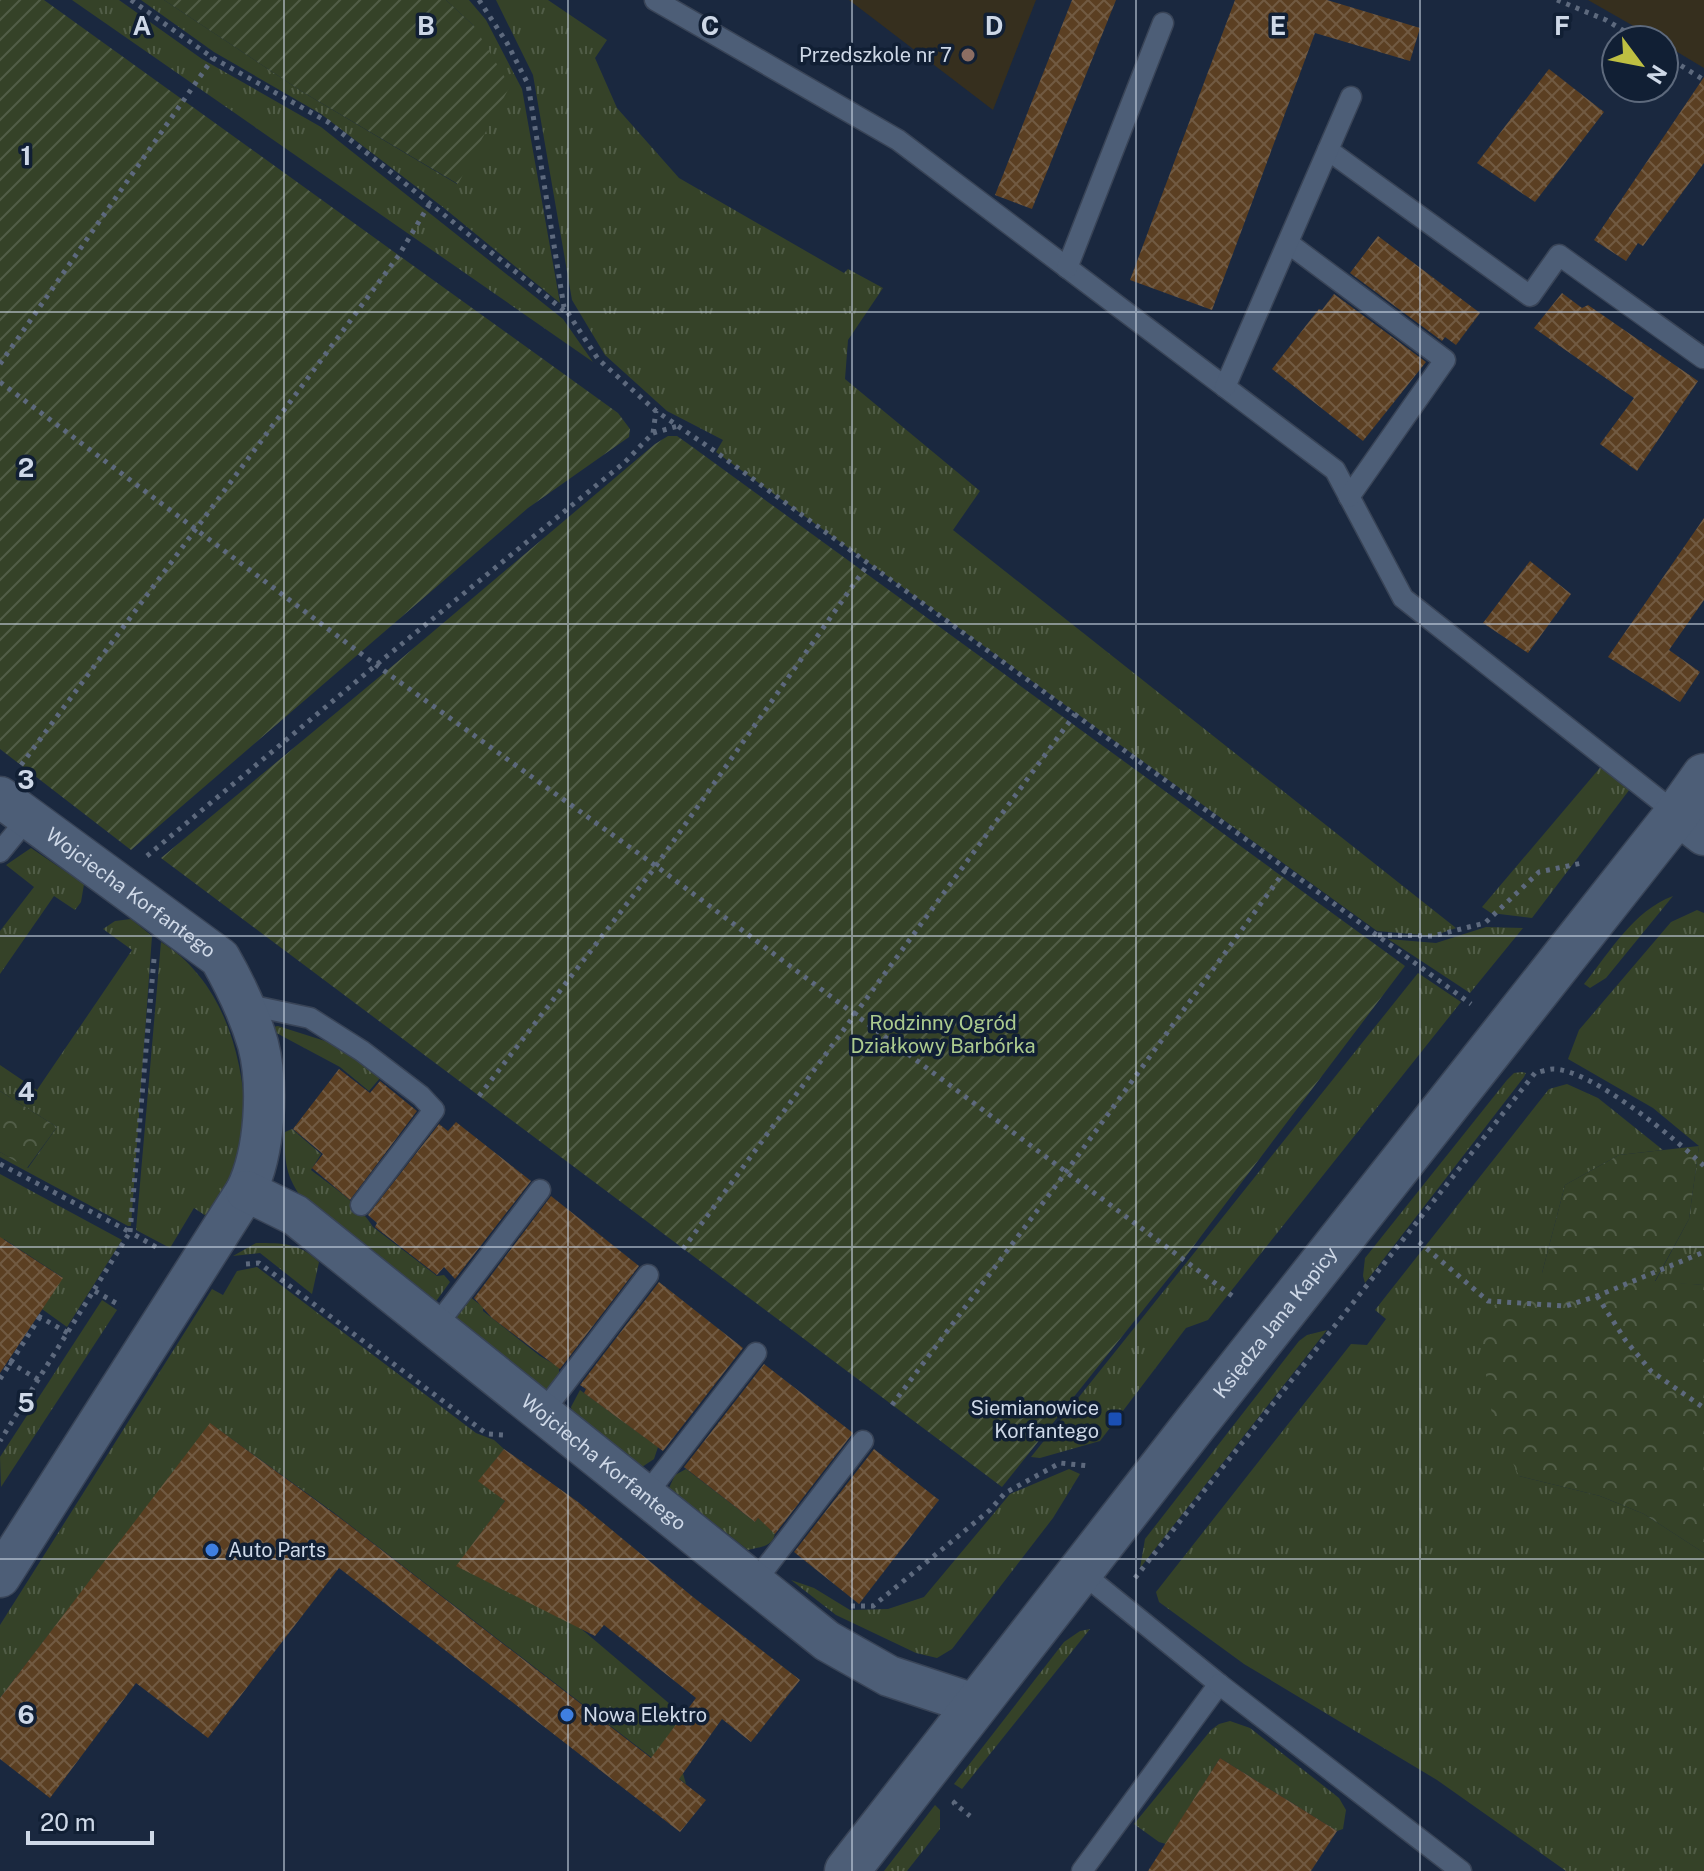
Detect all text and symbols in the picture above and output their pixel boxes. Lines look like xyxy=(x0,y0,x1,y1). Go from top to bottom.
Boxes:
text: A xyxy=(133,10,152,41)
text: B xyxy=(417,10,435,41)
text: C xyxy=(701,10,719,41)
text: D xyxy=(985,10,1003,41)
text: E xyxy=(1270,10,1286,41)
text: F xyxy=(1554,10,1570,41)
north arrow xyxy=(1600,24,1680,104)
place label: Przedszkole nr 7 xyxy=(799,43,952,67)
marker: Przedszkole nr 7 xyxy=(959,46,977,64)
text: N xyxy=(1641,60,1673,89)
text: 1 xyxy=(20,140,32,171)
text: 2 xyxy=(18,452,34,483)
text: 3 xyxy=(17,764,35,795)
street label: Wojciecha Korfantego xyxy=(41,823,220,963)
park label: Rodzinny Ogród Działkowy Barbórka xyxy=(850,1011,1036,1058)
text: 4 xyxy=(17,1076,35,1107)
street label: Księdza Jana Kapicy xyxy=(1208,1242,1343,1403)
text: 5 xyxy=(17,1387,35,1418)
street label: Wojciecha Korfantego xyxy=(516,1389,691,1536)
place label: Siemianowice Korfantego xyxy=(971,1396,1099,1443)
marker: Siemianowice Korfantego xyxy=(1106,1410,1124,1428)
place label: Auto Parts xyxy=(228,1538,326,1562)
marker: Auto Parts xyxy=(203,1541,221,1559)
text: 6 xyxy=(17,1699,35,1730)
place label: Nowa Elektro xyxy=(583,1703,707,1727)
marker: Nowa Elektro xyxy=(558,1706,576,1724)
scale bar xyxy=(28,1795,152,1845)
text: 20 m xyxy=(40,1808,96,1836)

